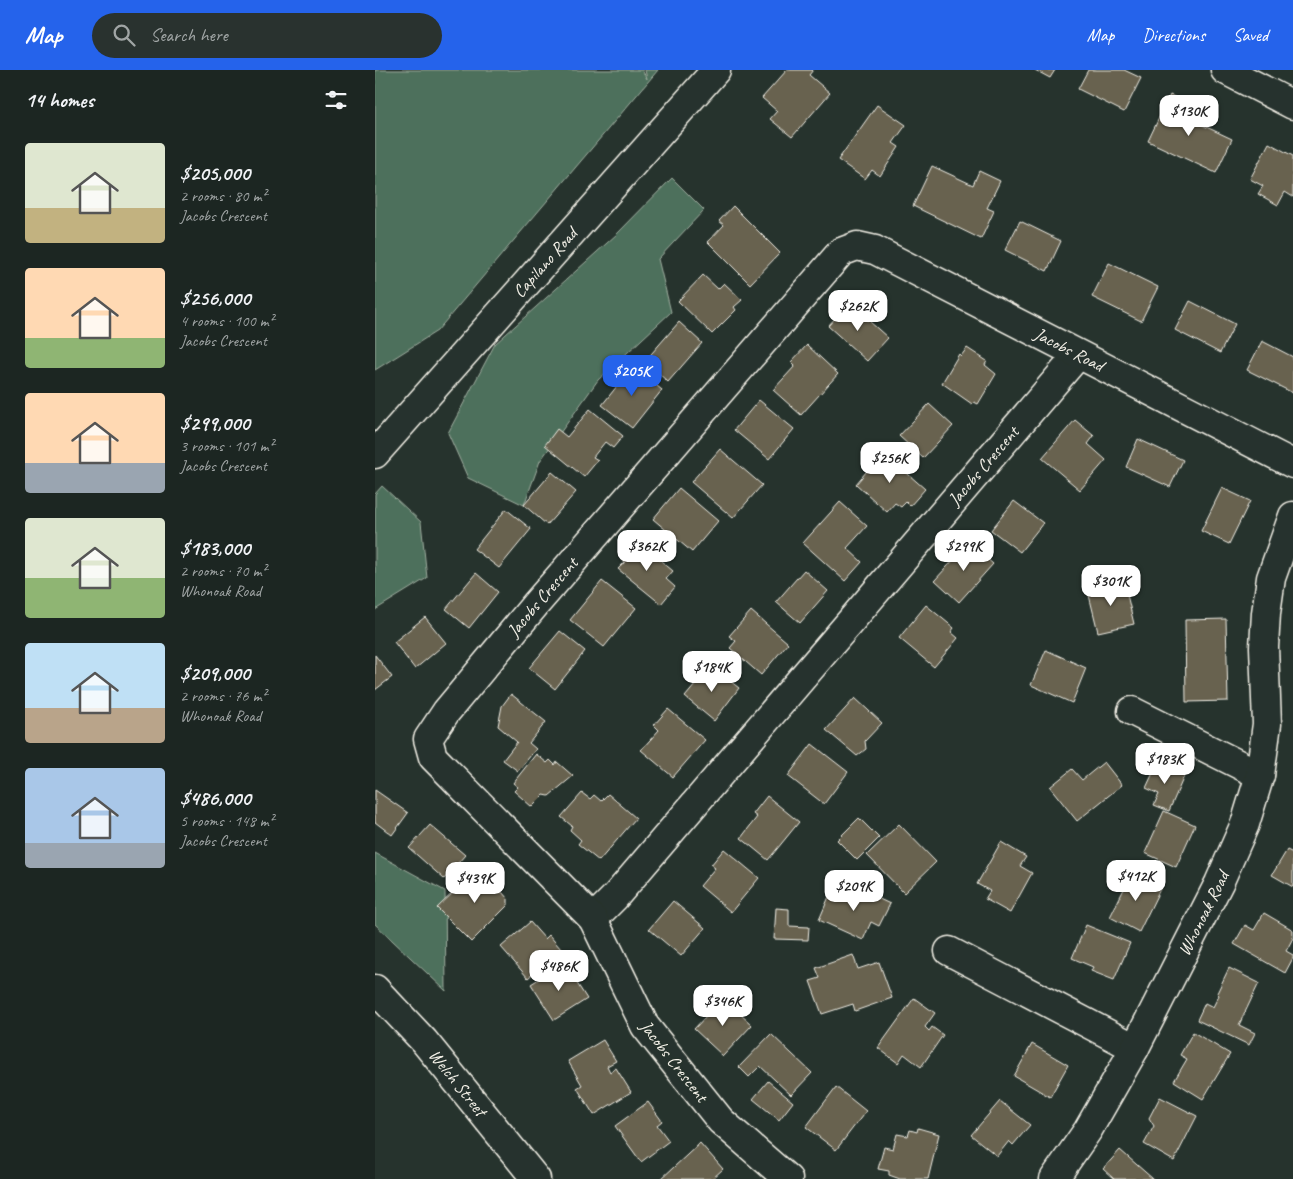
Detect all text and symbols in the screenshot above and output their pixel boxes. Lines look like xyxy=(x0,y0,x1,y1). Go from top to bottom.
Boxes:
search box xyxy=(92,13,442,58)
text: Map xyxy=(25,20,62,50)
icon: search xyxy=(110,21,138,49)
text: Search here xyxy=(150,23,228,47)
text: Map xyxy=(1087,24,1114,46)
text: Directions xyxy=(1142,24,1205,46)
text: Saved xyxy=(1233,24,1268,46)
icon: filters xyxy=(322,86,350,114)
text: 14 homes xyxy=(25,87,94,113)
pin: $130K xyxy=(1154,94,1224,137)
text: $130K xyxy=(1171,101,1207,121)
text: $205,000 xyxy=(180,160,250,186)
icon: home xyxy=(65,163,125,223)
text: 2 rooms · 80 m² xyxy=(180,186,266,206)
text: Jacobs Crescent xyxy=(180,206,267,226)
street label: Capilano Road xyxy=(508,221,584,302)
text: $256,000 xyxy=(180,285,250,311)
icon: home xyxy=(65,288,125,348)
pin: $262K xyxy=(823,290,893,332)
text: $262K xyxy=(839,296,877,316)
text: 4 rooms · 100 m² xyxy=(180,311,274,331)
street label: Jacobs Road xyxy=(1030,322,1110,378)
text: Jacobs Crescent xyxy=(180,331,267,351)
pin: $205K xyxy=(597,354,667,397)
text: $205K xyxy=(614,361,650,381)
text: $299,000 xyxy=(180,410,250,436)
icon: home xyxy=(65,413,125,473)
street label: Jacobs Crescent xyxy=(942,420,1025,511)
text: 3 rooms · 101 m² xyxy=(180,436,274,456)
pin: $256K xyxy=(855,442,925,484)
text: $256K xyxy=(871,448,909,468)
text: Jacobs Crescent xyxy=(180,456,267,476)
pin: $362K xyxy=(612,530,682,572)
pin: $299K xyxy=(929,530,999,572)
text: $183,000 xyxy=(180,535,250,561)
text: $362K xyxy=(628,536,666,556)
text: $299K xyxy=(946,536,982,556)
icon: home xyxy=(65,538,125,598)
street label: Jacobs Crescent xyxy=(501,551,584,642)
text: 2 rooms · 70 m² xyxy=(180,561,266,581)
pin: $301K xyxy=(1076,564,1146,607)
text: $301K xyxy=(1093,571,1129,591)
text: Whonoak Road xyxy=(180,581,261,601)
pin: $184K xyxy=(677,650,747,693)
text: $184K xyxy=(694,657,730,677)
text: $209,000 xyxy=(180,660,250,686)
icon: home xyxy=(65,663,125,723)
text: 2 rooms · 76 m² xyxy=(180,686,266,706)
text: Whonoak Road xyxy=(180,706,261,726)
pin: $183K xyxy=(1130,742,1200,785)
text: $183K xyxy=(1147,749,1183,769)
text: $486,000 xyxy=(180,785,251,811)
icon: home xyxy=(65,788,125,848)
text: 5 rooms · 148 m² xyxy=(180,811,274,831)
text: Jacobs Crescent xyxy=(180,831,267,851)
pin: $412K xyxy=(1101,860,1171,902)
pin: $439K xyxy=(440,862,510,904)
text: $412K xyxy=(1118,866,1154,886)
street label: Whonoak Road xyxy=(1173,866,1235,959)
text: $439K xyxy=(457,868,493,888)
pin: $209K xyxy=(819,870,889,912)
text: $209K xyxy=(836,876,872,896)
pin: $486K xyxy=(524,950,594,992)
text: $486K xyxy=(540,956,578,976)
pin: $346K xyxy=(688,984,758,1027)
text: $346K xyxy=(704,991,742,1011)
street label: Jacobs Crescent xyxy=(635,1015,714,1108)
street label: Welch Street xyxy=(424,1045,493,1123)

